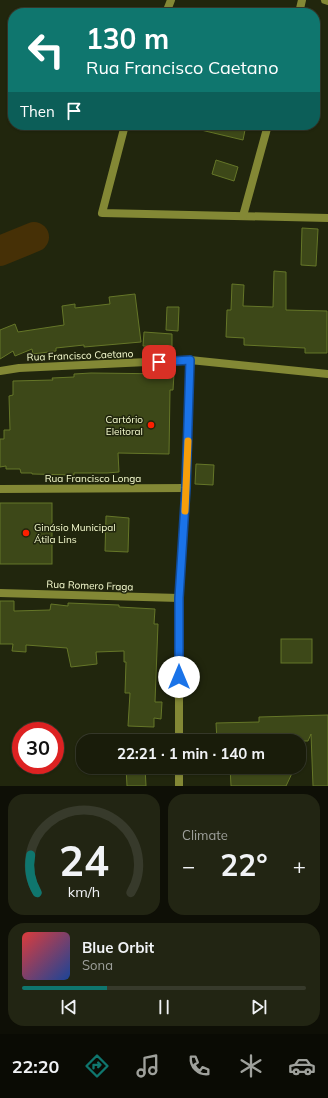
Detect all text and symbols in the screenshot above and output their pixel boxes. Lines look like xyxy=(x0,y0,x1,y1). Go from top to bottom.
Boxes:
text: 130 m xyxy=(86,21,169,56)
icon: left xyxy=(20,24,72,76)
text: Rua Francisco Caetano xyxy=(86,56,278,79)
icon: arrive xyxy=(63,100,85,122)
text: Then xyxy=(20,102,55,121)
pin xyxy=(142,345,176,379)
street label: Rua Francisco Caetano xyxy=(26,347,134,364)
icon: arrive xyxy=(148,351,170,373)
place label: Cartório Eleitoral xyxy=(106,413,143,438)
marker: Cartório Eleitoral xyxy=(146,420,156,430)
street label: Rua Francisco Longa xyxy=(45,472,141,485)
place label: Ginásio Municipal Átila Lins xyxy=(34,521,116,546)
marker: Ginásio Municipal Átila Lins xyxy=(21,528,31,538)
street label: Rua Romero Fraga xyxy=(46,577,134,594)
position arrow xyxy=(158,656,200,698)
speed limit sign: 30 xyxy=(12,722,64,774)
text: 22:21 · 1 min · 140 m xyxy=(117,744,265,763)
text: Climate xyxy=(182,827,228,843)
text: 24 xyxy=(59,833,109,885)
text: 22° xyxy=(220,846,268,884)
text: − xyxy=(182,852,195,880)
text: + xyxy=(293,852,306,880)
text: km/h xyxy=(68,882,100,900)
text: Blue Orbit xyxy=(82,938,154,957)
text: Sona xyxy=(82,957,113,973)
icon: previous xyxy=(58,996,80,1018)
icon: pause xyxy=(153,996,175,1018)
icon: next xyxy=(248,996,270,1018)
icon: directions xyxy=(83,1052,111,1080)
icon: music xyxy=(134,1052,162,1080)
icon: phone xyxy=(185,1052,213,1080)
icon: climate xyxy=(237,1052,265,1080)
icon: car xyxy=(288,1052,316,1080)
text: 22:20 xyxy=(12,1055,59,1078)

